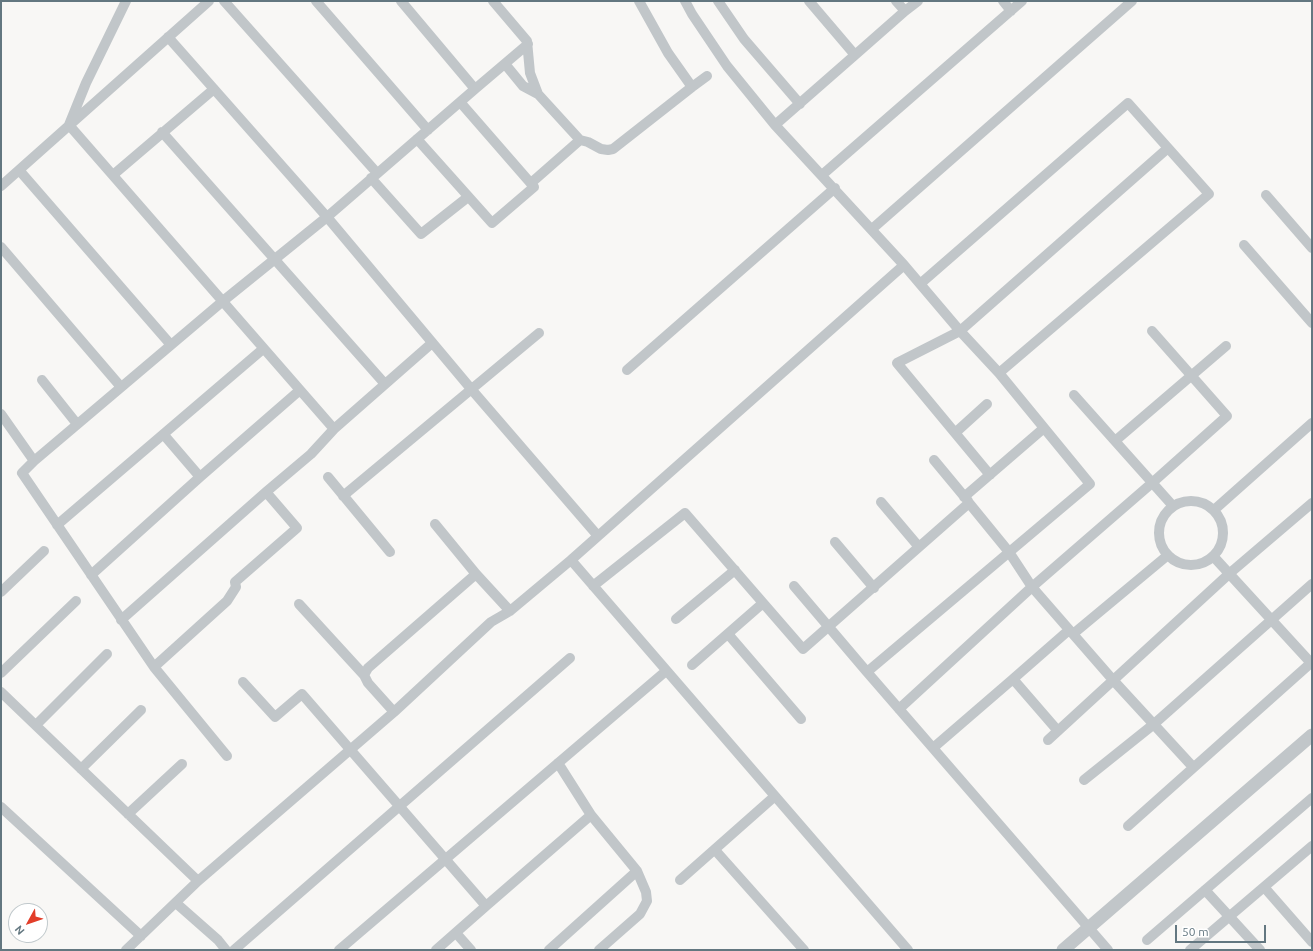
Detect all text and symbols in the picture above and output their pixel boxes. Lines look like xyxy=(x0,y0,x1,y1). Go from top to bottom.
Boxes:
north arrow xyxy=(8,903,48,943)
scale bar xyxy=(1177,917,1268,943)
text: N xyxy=(12,923,27,937)
text: 50 m xyxy=(1182,925,1209,938)

